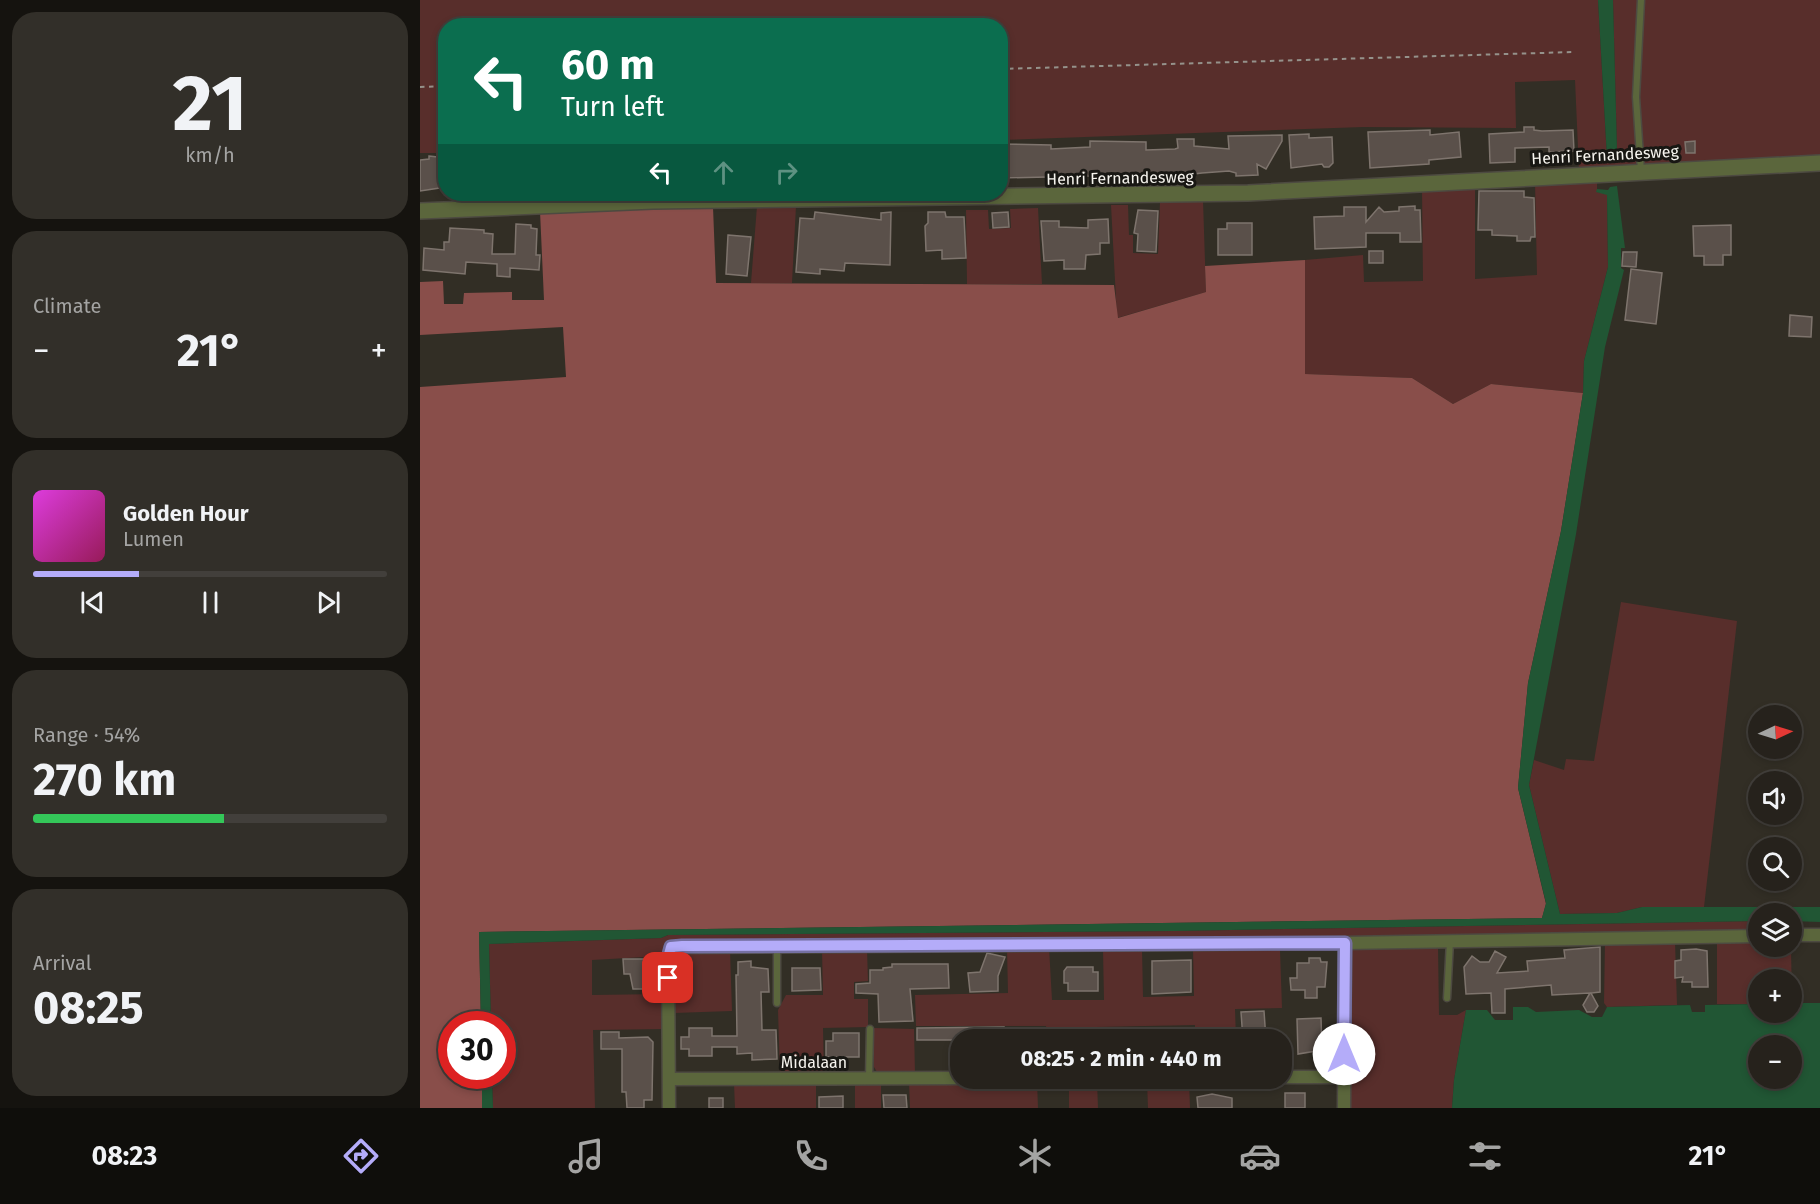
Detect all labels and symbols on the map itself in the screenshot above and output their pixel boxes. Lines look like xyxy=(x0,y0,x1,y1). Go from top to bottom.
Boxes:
street label: Henri Fernandesweg xyxy=(1531,142,1680,168)
street label: Henri Fernandesweg xyxy=(1046,167,1195,189)
north arrow xyxy=(1748,705,1802,759)
pin xyxy=(642,952,693,1003)
speed limit sign: 30 xyxy=(438,1011,516,1089)
position arrow xyxy=(1312,1022,1376,1086)
street label: Midalaan xyxy=(781,1053,847,1072)

